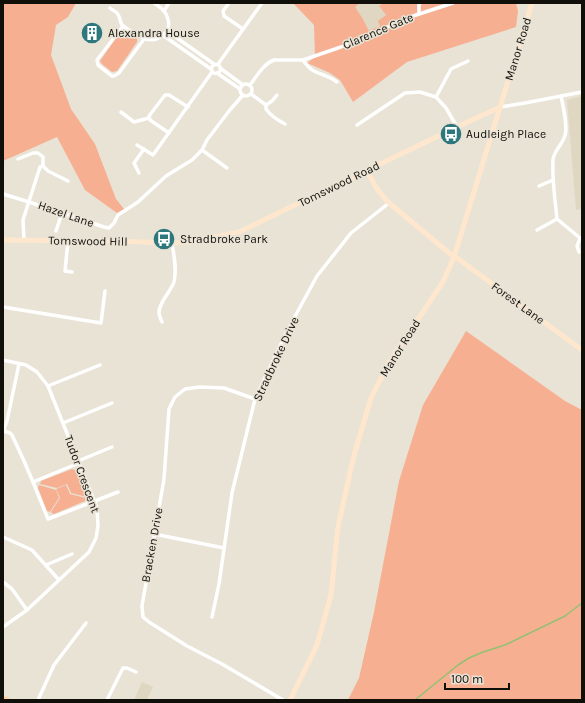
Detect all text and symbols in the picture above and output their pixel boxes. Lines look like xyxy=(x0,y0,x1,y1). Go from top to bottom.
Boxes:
street label: Clarence Gate xyxy=(341,10,415,52)
street label: Manor Road xyxy=(502,16,534,82)
building icon: Alexandra House xyxy=(79,20,105,46)
place label: Alexandra House xyxy=(108,26,200,40)
bus stop icon: Audleigh Place xyxy=(438,121,464,147)
place label: Audleigh Place xyxy=(466,127,546,141)
street label: Tomswood Road xyxy=(296,158,382,210)
street label: Hazel Lane xyxy=(36,198,96,230)
bus stop icon: Stradbroke Park xyxy=(151,226,177,252)
place label: Stradbroke Park xyxy=(180,232,268,246)
street label: Tomswood Hill xyxy=(48,233,128,249)
street label: Forest Lane xyxy=(489,279,547,327)
street label: Stradbroke Drive xyxy=(250,315,302,403)
street label: Manor Road xyxy=(377,317,423,379)
street label: Tudor Crescent xyxy=(61,433,103,515)
street label: Bracken Drive xyxy=(139,507,165,583)
scale bar xyxy=(445,665,509,691)
text: 100 m xyxy=(451,672,483,686)

